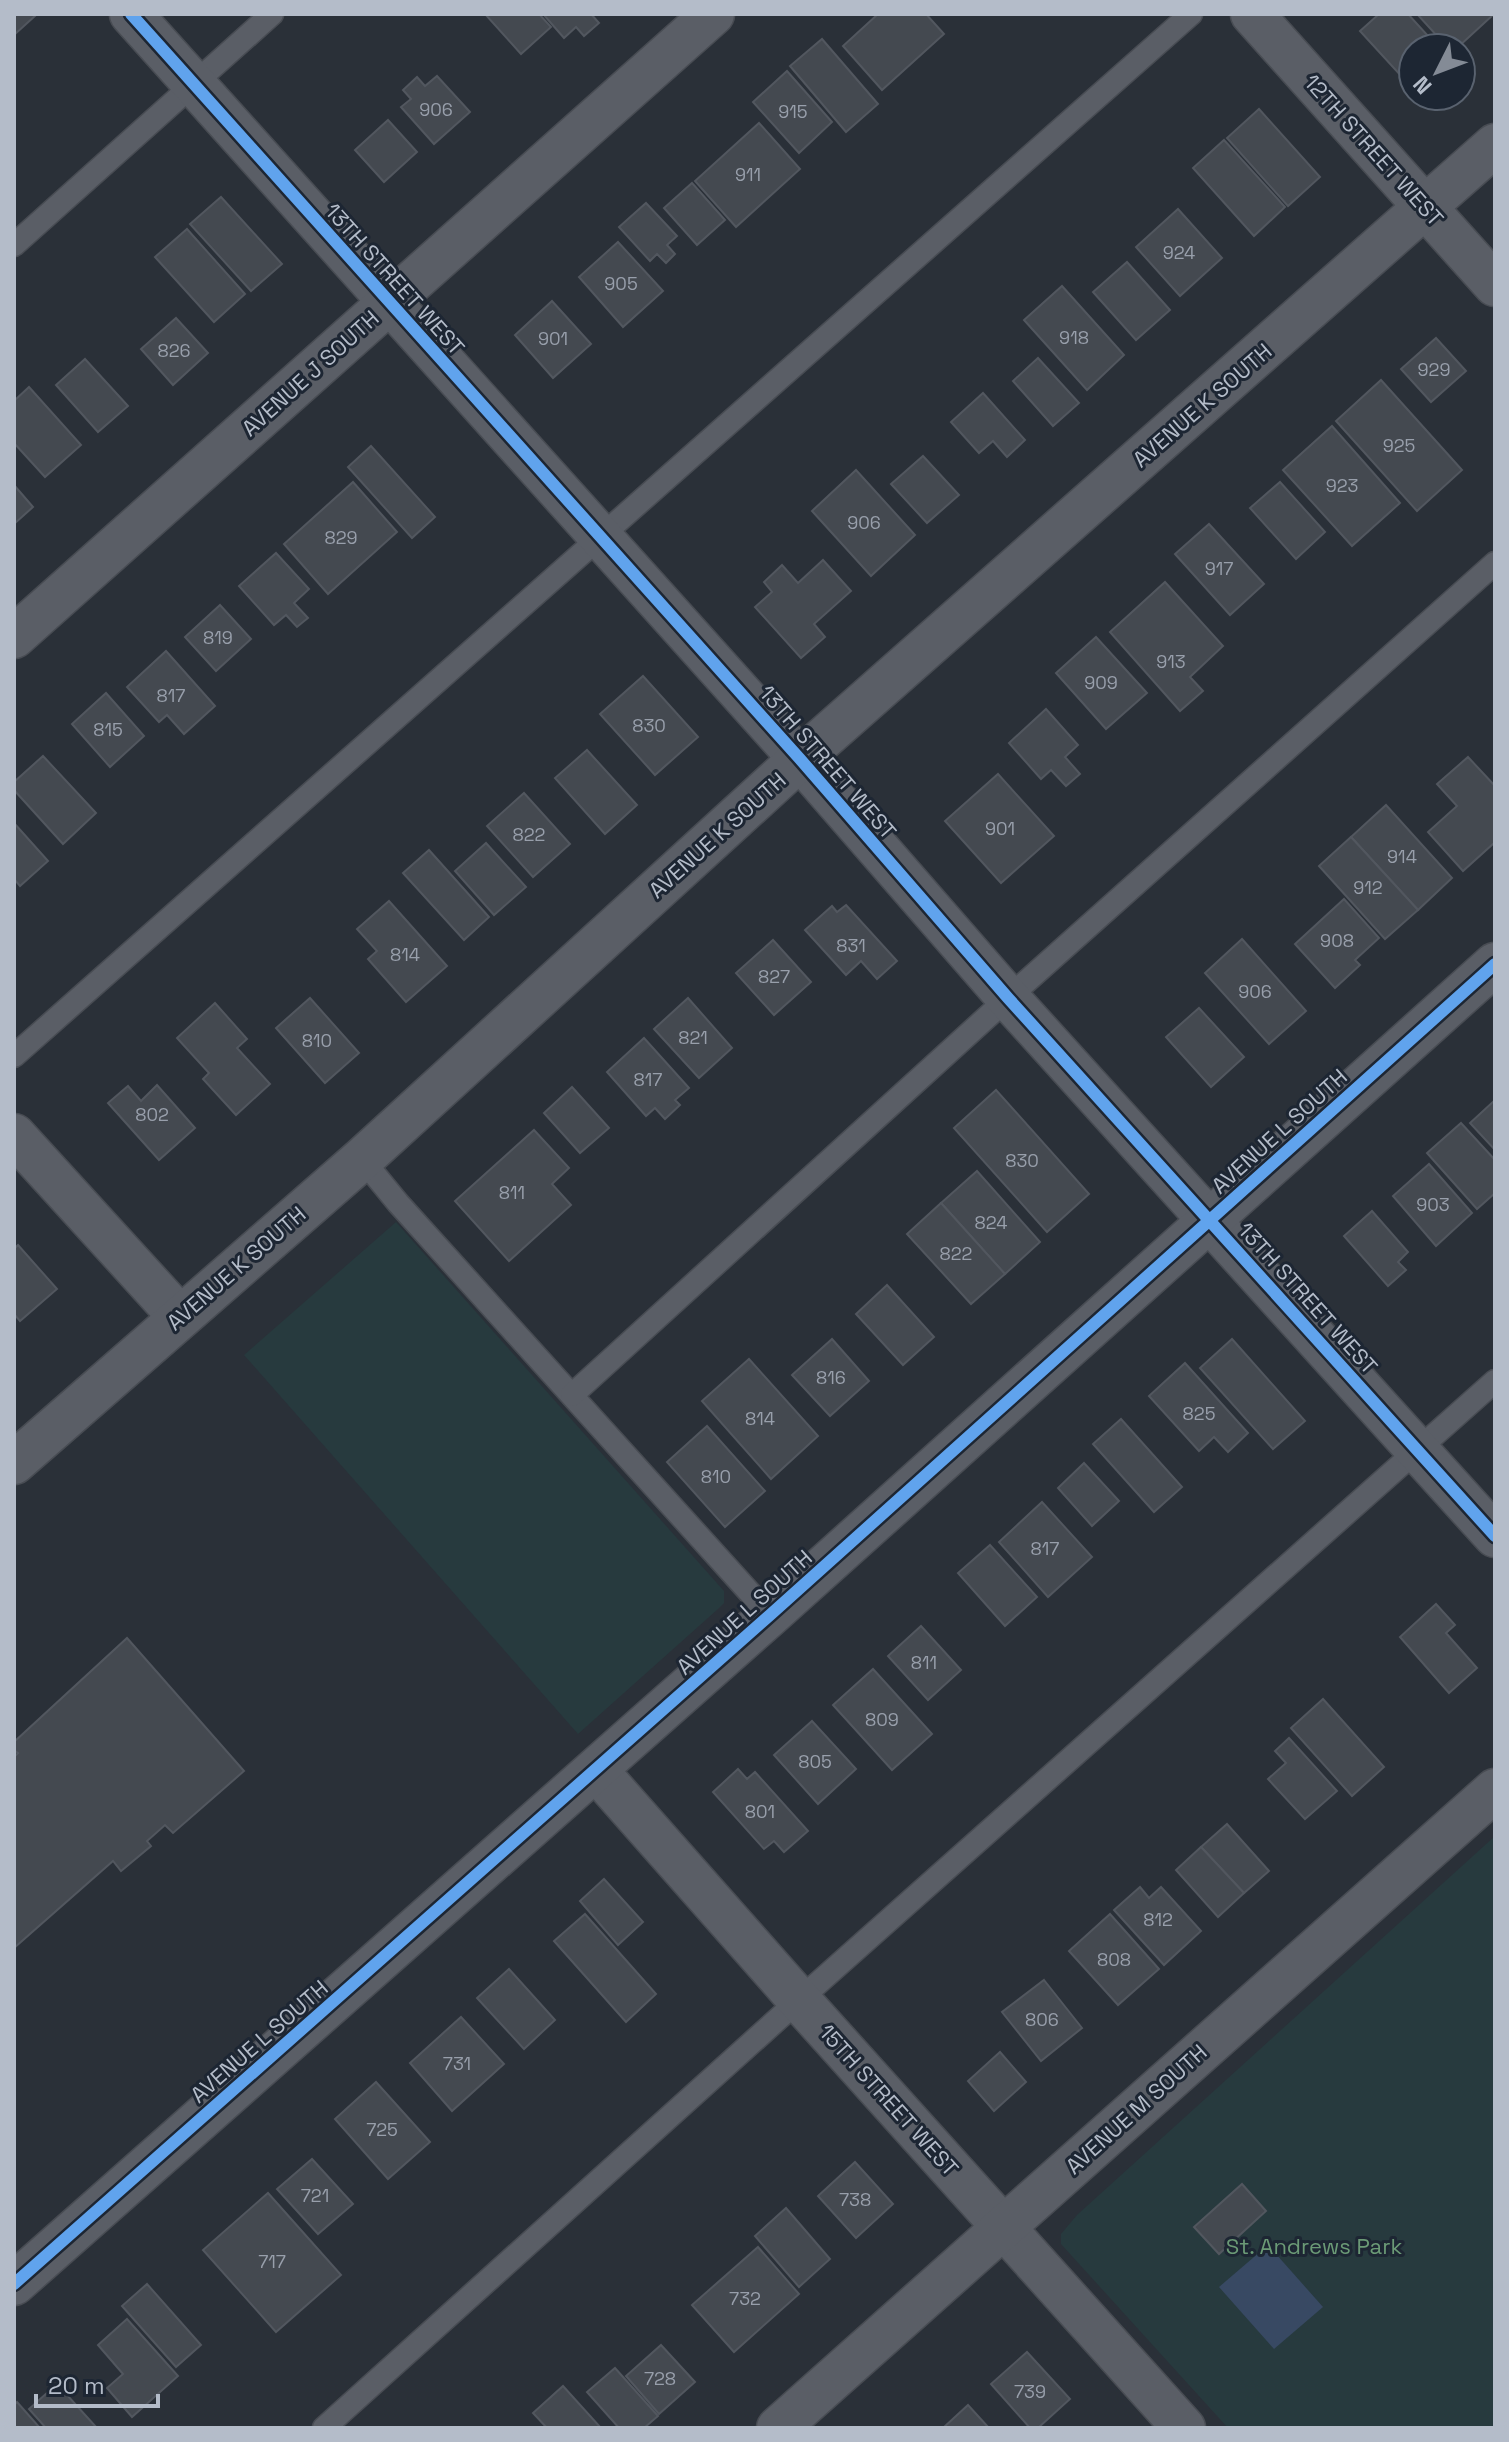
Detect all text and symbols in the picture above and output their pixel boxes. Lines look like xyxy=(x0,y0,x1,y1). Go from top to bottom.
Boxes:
north arrow xyxy=(1397,32,1477,112)
street label: 12TH STREET WEST xyxy=(1298,68,1450,232)
text: N xyxy=(1407,71,1437,100)
house number: 906 xyxy=(419,98,453,121)
house number: 915 xyxy=(778,100,808,123)
house number: 911 xyxy=(735,163,761,186)
street label: 13TH STREET WEST xyxy=(319,197,471,361)
house number: 924 xyxy=(1163,241,1195,264)
house number: 905 xyxy=(604,272,638,295)
street label: AVENUE J SOUTH xyxy=(236,304,384,442)
house number: 918 xyxy=(1059,326,1089,349)
house number: 901 xyxy=(538,327,568,350)
street label: AVENUE K SOUTH xyxy=(1127,337,1277,473)
house number: 826 xyxy=(157,339,191,362)
house number: 929 xyxy=(1418,358,1450,381)
house number: 925 xyxy=(1383,434,1415,457)
house number: 923 xyxy=(1326,474,1358,497)
house number: 906 xyxy=(847,511,881,534)
house number: 829 xyxy=(324,526,358,549)
house number: 917 xyxy=(1205,557,1233,580)
house number: 819 xyxy=(203,626,233,649)
house number: 913 xyxy=(1156,650,1186,673)
house number: 909 xyxy=(1084,671,1118,694)
street label: 13TH STREET WEST xyxy=(753,679,903,845)
house number: 817 xyxy=(157,684,185,707)
house number: 830 xyxy=(632,714,666,737)
house number: 815 xyxy=(93,718,123,741)
street label: AVENUE K SOUTH xyxy=(642,766,792,904)
house number: 901 xyxy=(985,817,1015,840)
house number: 822 xyxy=(513,823,545,846)
house number: 914 xyxy=(1387,845,1417,868)
house number: 912 xyxy=(1353,876,1383,899)
house number: 908 xyxy=(1320,929,1354,952)
house number: 831 xyxy=(836,934,866,957)
house number: 814 xyxy=(390,943,420,966)
house number: 827 xyxy=(758,965,790,988)
house number: 906 xyxy=(1238,980,1272,1003)
house number: 821 xyxy=(678,1026,708,1049)
house number: 810 xyxy=(302,1029,332,1052)
street label: AVENUE L SOUTH xyxy=(1205,1063,1353,1199)
house number: 817 xyxy=(634,1068,662,1091)
house number: 802 xyxy=(135,1103,169,1126)
house number: 830 xyxy=(1005,1149,1039,1172)
house number: 811 xyxy=(499,1181,525,1204)
house number: 903 xyxy=(1416,1193,1450,1216)
street label: AVENUE K SOUTH xyxy=(161,1200,311,1336)
house number: 824 xyxy=(975,1211,1007,1234)
street label: 13TH STREET WEST xyxy=(1232,1216,1384,1380)
house number: 822 xyxy=(940,1242,972,1265)
house number: 816 xyxy=(816,1366,846,1389)
house number: 825 xyxy=(1183,1402,1215,1425)
house number: 814 xyxy=(745,1407,775,1430)
house number: 810 xyxy=(701,1465,731,1488)
house number: 817 xyxy=(1031,1537,1059,1560)
street label: AVENUE L SOUTH xyxy=(670,1544,818,1680)
house number: 811 xyxy=(911,1651,937,1674)
house number: 809 xyxy=(865,1708,899,1731)
house number: 805 xyxy=(798,1750,832,1773)
house number: 801 xyxy=(745,1800,775,1823)
house number: 812 xyxy=(1143,1908,1173,1931)
house number: 808 xyxy=(1097,1948,1131,1971)
street label: AVENUE L SOUTH xyxy=(184,1974,334,2108)
house number: 806 xyxy=(1025,2008,1059,2031)
street label: 15TH STREET WEST xyxy=(813,2018,965,2182)
street label: AVENUE M SOUTH xyxy=(1059,2038,1213,2180)
house number: 731 xyxy=(443,2052,471,2075)
house number: 725 xyxy=(366,2118,398,2141)
house number: 721 xyxy=(301,2184,329,2207)
house number: 738 xyxy=(839,2188,871,2211)
park label: St. Andrews Park xyxy=(1226,2232,1402,2260)
house number: 717 xyxy=(258,2250,286,2273)
house number: 732 xyxy=(729,2287,761,2310)
scale bar xyxy=(36,2358,158,2408)
house number: 728 xyxy=(644,2367,676,2390)
text: 20 m xyxy=(48,2370,105,2401)
house number: 739 xyxy=(1014,2380,1046,2403)

